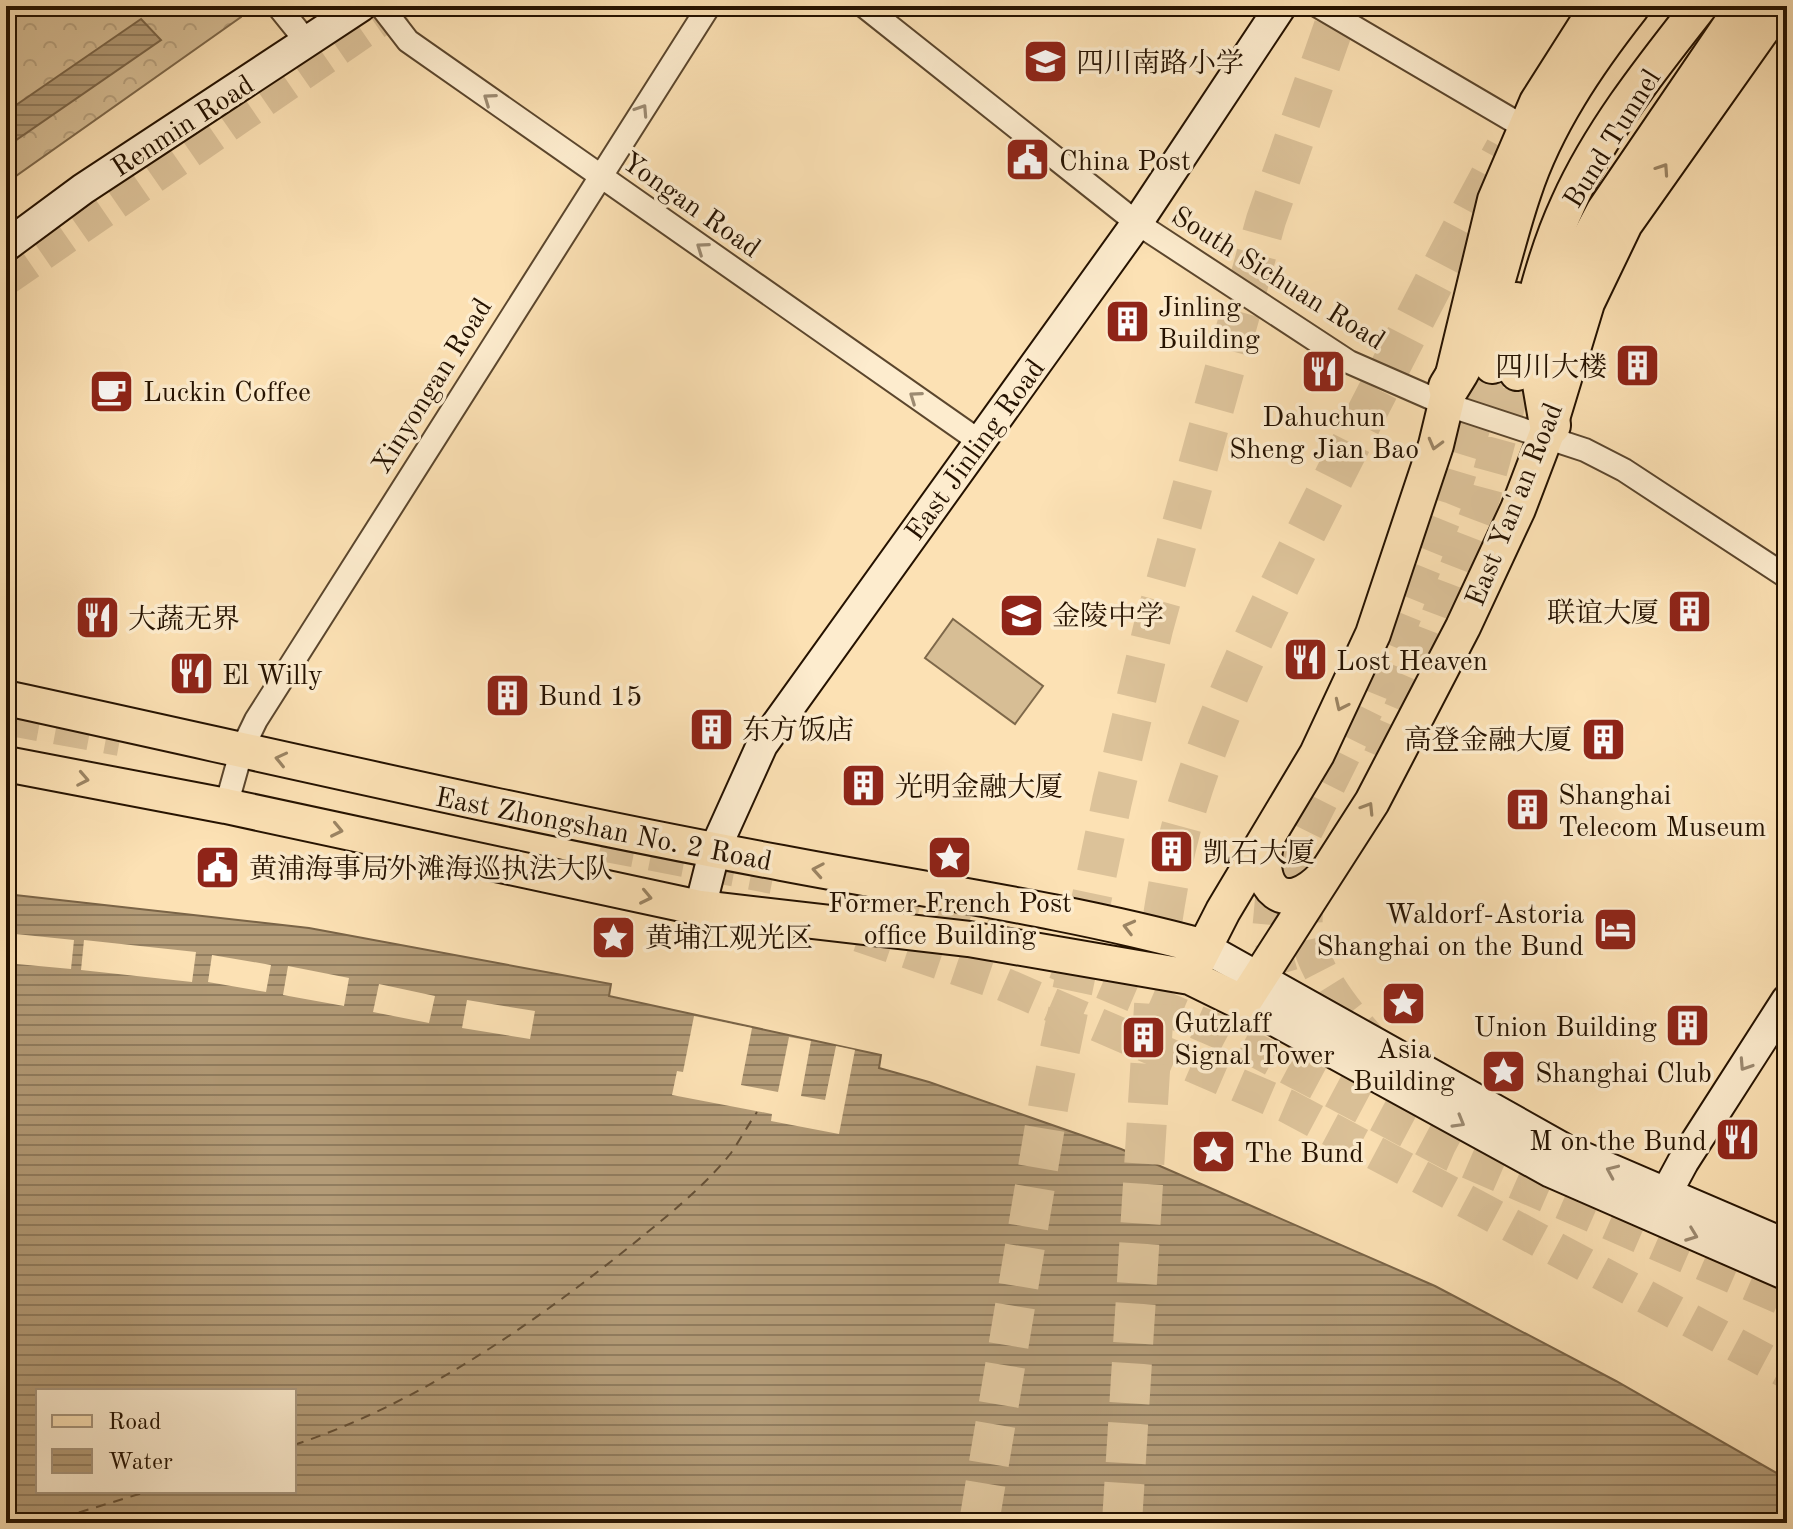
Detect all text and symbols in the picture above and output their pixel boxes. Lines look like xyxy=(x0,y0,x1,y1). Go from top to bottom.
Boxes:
school or university icon: 四川南路小学 xyxy=(1021,38,1069,86)
place label: 四川南路小学 xyxy=(1076,48,1244,79)
street label: Bund Tunnel xyxy=(1560,65,1667,214)
street label: Renmin Road xyxy=(108,71,260,184)
one-way arrow xyxy=(483,94,497,109)
one-way arrow xyxy=(632,104,647,119)
public building icon: China Post xyxy=(1004,136,1052,184)
street label: Yongan Road xyxy=(616,149,765,264)
place label: China Post xyxy=(1059,149,1191,177)
one-way arrow xyxy=(1653,163,1668,178)
street label: South Sichuan Road xyxy=(1166,203,1389,356)
one-way arrow xyxy=(696,243,711,258)
street label: Xinyongan Road xyxy=(369,294,499,479)
place label: Jinling Building xyxy=(1158,295,1260,355)
building icon: Jinling Building xyxy=(1103,298,1151,346)
building icon: 四川大楼 xyxy=(1614,342,1662,390)
restaurant icon: Dahuchun Sheng Jian Bao xyxy=(1300,347,1348,395)
place label: 四川大楼 xyxy=(1495,352,1607,383)
street label: East Jinling Road xyxy=(902,355,1051,547)
cafe icon: Luckin Coffee xyxy=(88,367,136,415)
place label: Luckin Coffee xyxy=(143,380,311,408)
one-way arrow xyxy=(909,392,923,407)
street label: East Yan'an Road xyxy=(1462,400,1569,611)
place label: Dahuchun Sheng Jian Bao xyxy=(1229,405,1419,465)
one-way arrow xyxy=(1428,437,1445,451)
building icon: 联谊大厦 xyxy=(1666,588,1714,636)
school or university icon: 金陵中学 xyxy=(997,591,1045,639)
restaurant icon: 大蔬无界 xyxy=(73,594,121,642)
place label: 联谊大厦 xyxy=(1547,598,1659,629)
place label: 金陵中学 xyxy=(1052,601,1164,632)
place label: 大蔬无界 xyxy=(128,604,240,635)
restaurant icon: Lost Heaven xyxy=(1281,636,1329,684)
place label: Lost Heaven xyxy=(1336,649,1488,677)
restaurant icon: El Willy xyxy=(167,650,215,698)
place label: El Willy xyxy=(222,663,323,691)
building icon: Bund 15 xyxy=(483,671,531,719)
place label: Bund 15 xyxy=(538,684,642,712)
one-way arrow xyxy=(1335,697,1351,711)
building icon: 东方饭店 xyxy=(687,705,735,753)
place label: 东方饭店 xyxy=(742,715,854,746)
building icon: 高登金融大厦 xyxy=(1579,715,1627,763)
place label: 高登金融大厦 xyxy=(1404,725,1572,756)
one-way arrow xyxy=(274,751,288,768)
building icon: 光明金融大厦 xyxy=(840,762,888,810)
one-way arrow xyxy=(75,770,89,787)
place label: 光明金融大厦 xyxy=(895,772,1063,803)
place label: Shanghai Telecom Museum xyxy=(1558,783,1766,843)
street label: East Zhongshan No. 2 Road xyxy=(433,785,774,877)
building icon: Shanghai Telecom Museum xyxy=(1503,786,1551,834)
one-way arrow xyxy=(1358,802,1374,817)
one-way arrow xyxy=(330,821,344,838)
building icon: 凯石大厦 xyxy=(1148,828,1196,876)
place icon: Former French Post office Building xyxy=(926,833,974,881)
place label: 凯石大厦 xyxy=(1203,838,1315,869)
public building icon: 黄浦海事局外滩海巡执法大队 xyxy=(194,844,242,892)
place label: 黄浦海事局外滩海巡执法大队 xyxy=(249,854,613,885)
one-way arrow xyxy=(811,862,825,879)
one-way arrow xyxy=(639,888,653,905)
place label: Former French Post office Building xyxy=(828,891,1072,951)
place label: Waldorf-Astoria Shanghai on the Bund xyxy=(1316,902,1584,962)
hotel icon: Waldorf-Astoria Shanghai on the Bund xyxy=(1591,905,1639,953)
place icon: 黄埔江观光区 xyxy=(590,913,638,961)
one-way arrow xyxy=(1122,919,1136,936)
place label: 黄埔江观光区 xyxy=(645,923,813,954)
place icon: Asia Building xyxy=(1380,979,1428,1027)
building icon: Union Building xyxy=(1664,1002,1712,1050)
place label: Gutzlaff Signal Tower xyxy=(1174,1011,1335,1071)
building icon: Gutzlaff Signal Tower xyxy=(1119,1014,1167,1062)
place label: Union Building xyxy=(1474,1015,1657,1043)
place label: Asia Building xyxy=(1353,1037,1455,1097)
place icon: Shanghai Club xyxy=(1480,1048,1528,1096)
one-way arrow xyxy=(1740,1057,1755,1071)
place label: Shanghai Club xyxy=(1535,1061,1712,1089)
one-way arrow xyxy=(1450,1112,1464,1127)
restaurant icon: M on the Bund xyxy=(1714,1116,1762,1164)
place icon: The Bund xyxy=(1189,1128,1237,1176)
place label: M on the Bund xyxy=(1529,1129,1707,1157)
place label: The Bund xyxy=(1244,1141,1364,1169)
one-way arrow xyxy=(1606,1165,1620,1181)
one-way arrow xyxy=(1684,1225,1698,1242)
legend xyxy=(36,1389,296,1493)
text: Road xyxy=(108,1411,161,1435)
text: Water xyxy=(108,1451,173,1475)

